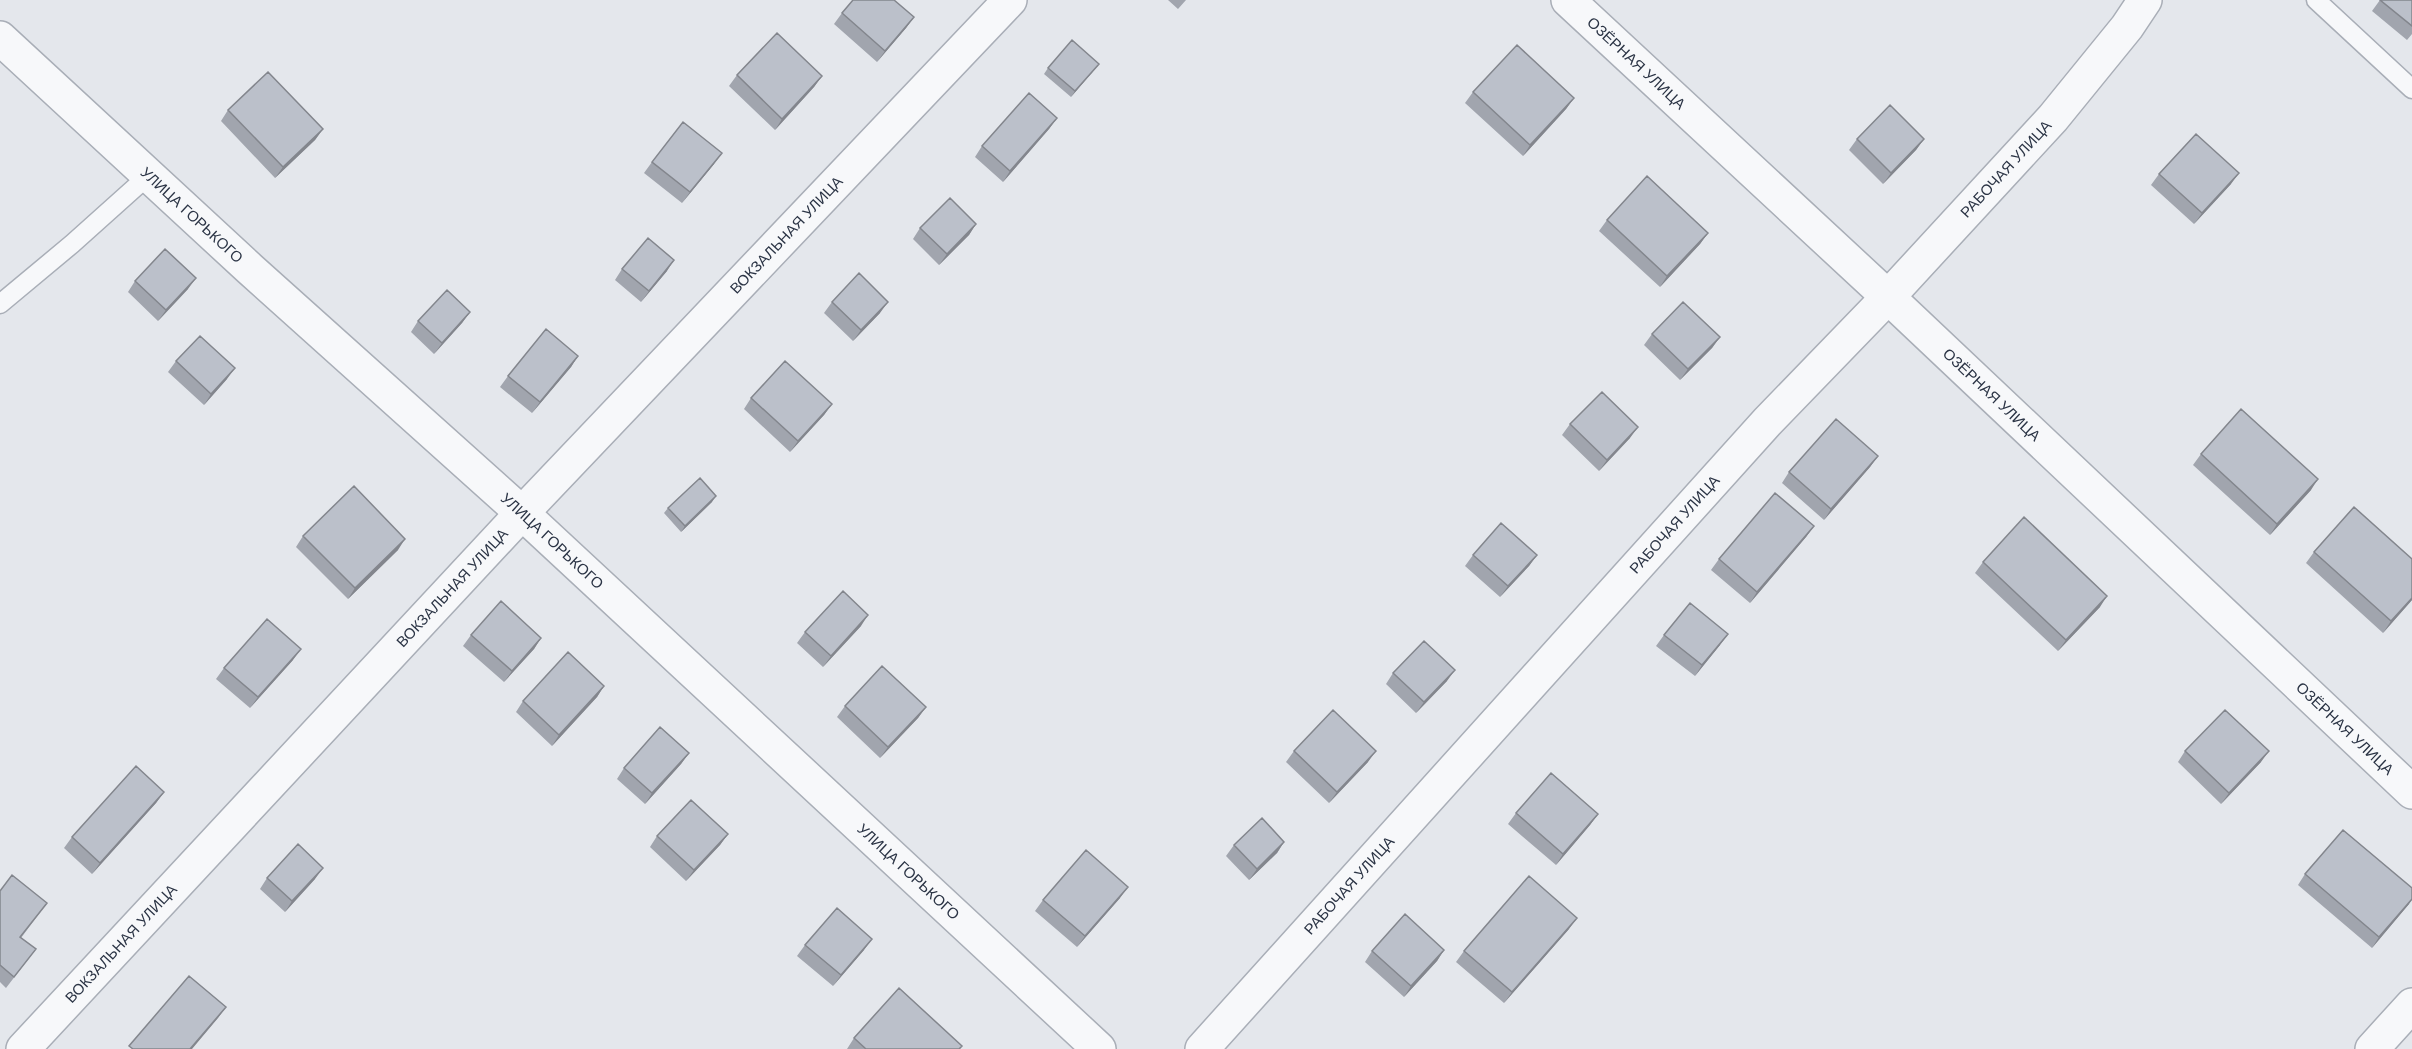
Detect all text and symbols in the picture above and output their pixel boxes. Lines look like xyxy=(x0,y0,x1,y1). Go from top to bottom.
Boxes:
street label: ОЗЁРНАЯ УЛИЦА xyxy=(1584,13,1689,112)
street label: РАБОЧАЯ УЛИЦА xyxy=(1957,117,2054,221)
street label: УЛИЦА ГОРЬКОГО xyxy=(137,163,247,266)
street label: ВОКЗАЛЬНАЯ УЛИЦА xyxy=(726,172,846,297)
street label: ОЗЁРНАЯ УЛИЦА xyxy=(1940,345,2044,444)
street label: РАБОЧАЯ УЛИЦА xyxy=(1626,472,1723,577)
street label: УЛИЦА ГОРЬКОГО xyxy=(498,489,607,592)
street label: ВОКЗАЛЬНАЯ УЛИЦА xyxy=(393,525,511,650)
street label: ОЗЁРНАЯ УЛИЦА xyxy=(2293,678,2397,778)
street label: УЛИЦА ГОРЬКОГО xyxy=(854,820,963,923)
street label: РАБОЧАЯ УЛИЦА xyxy=(1300,833,1397,938)
street label: ВОКЗАЛЬНАЯ УЛИЦА xyxy=(62,881,180,1006)

